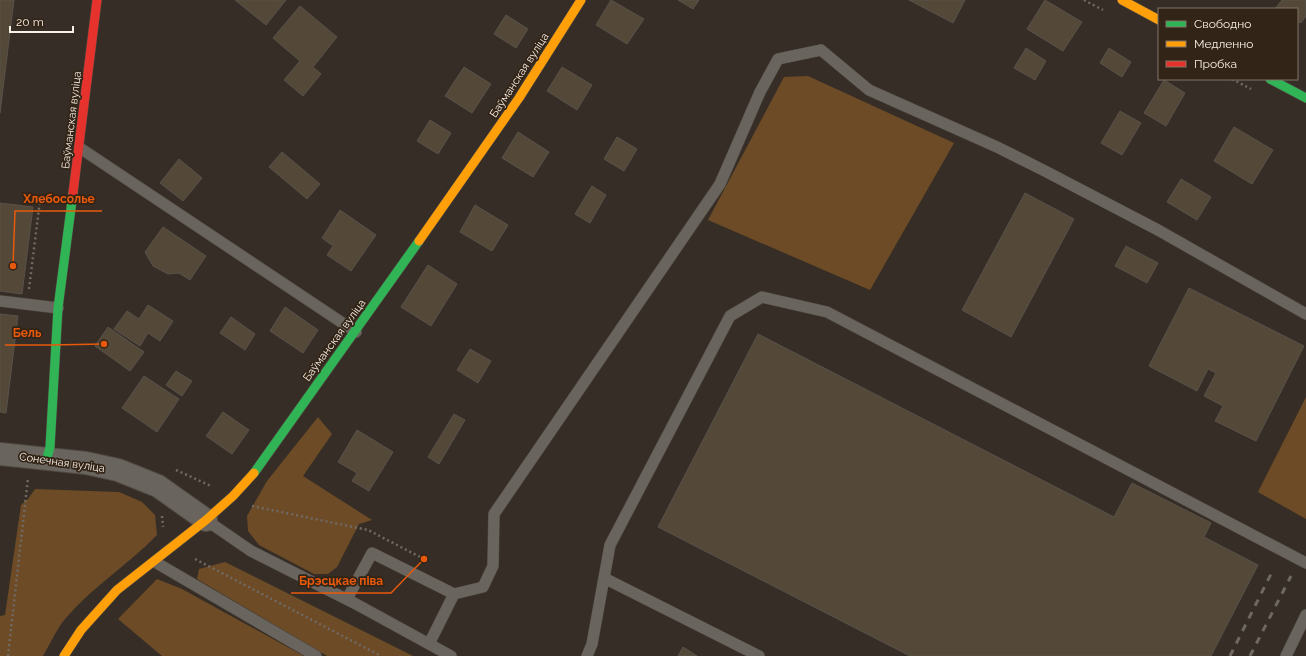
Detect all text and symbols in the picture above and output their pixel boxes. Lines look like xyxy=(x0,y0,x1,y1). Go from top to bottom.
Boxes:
scale bar xyxy=(10,8,73,34)
legend xyxy=(1158,8,1298,80)
text: 20 m xyxy=(16,15,44,29)
text: Свободно xyxy=(1194,17,1251,31)
street label: Баўманская вуліца xyxy=(487,31,552,120)
text: Медленно xyxy=(1194,37,1253,51)
text: Пробка xyxy=(1194,57,1237,71)
street label: Баўманская вуліца xyxy=(59,71,84,170)
callout: Хлебосолье xyxy=(15,187,102,211)
text: Хлебосолье xyxy=(22,192,95,206)
street label: Баўманская вуліца xyxy=(300,297,369,384)
callout: Бель xyxy=(5,321,49,345)
text: Бель xyxy=(13,326,42,340)
street label: Сонечная вуліца xyxy=(18,450,106,475)
callout: Брэсцкае піва xyxy=(291,569,391,593)
text: Брэсцкае піва xyxy=(299,574,383,588)

